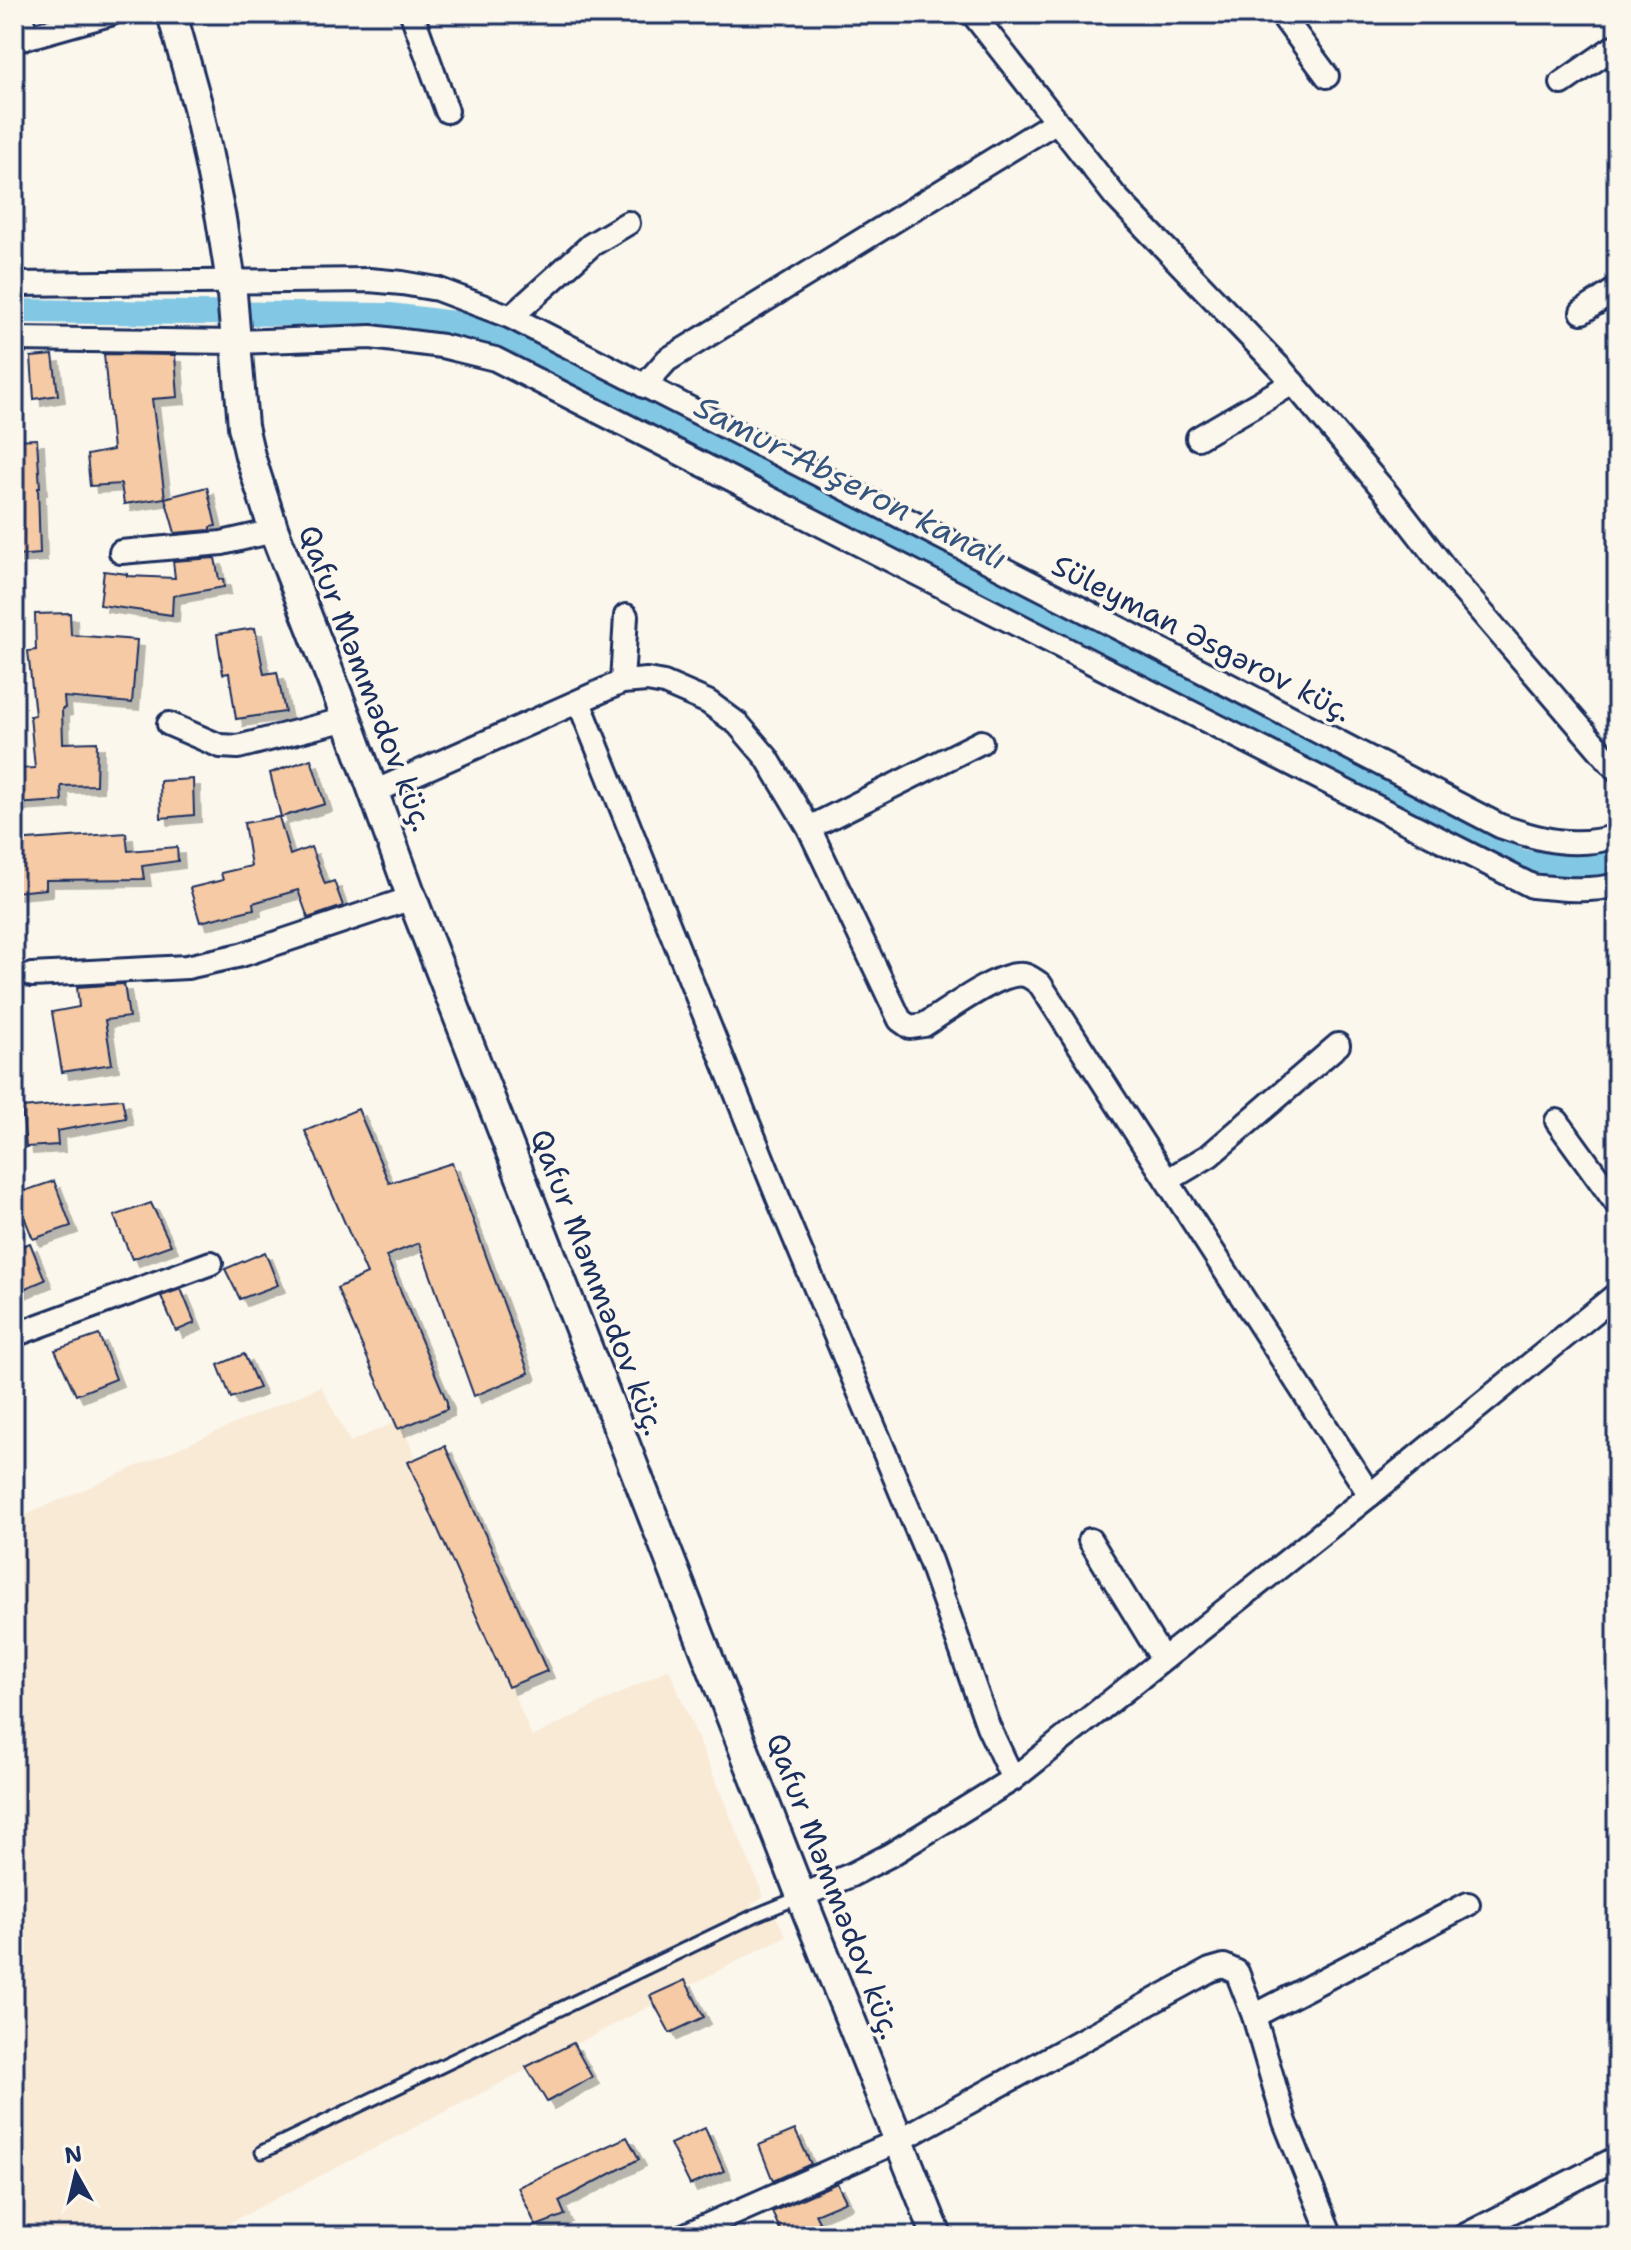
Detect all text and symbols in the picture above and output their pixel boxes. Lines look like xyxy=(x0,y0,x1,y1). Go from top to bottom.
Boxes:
water label: Samur-Abşeron kanalı xyxy=(687,384,1015,580)
street label: Qafur Məmmədov küç. xyxy=(289,519,443,837)
street label: Süleyman Əsgərov küç. xyxy=(1045,544,1359,732)
street label: Qafur Məmmədov küç. xyxy=(521,1123,675,1441)
street label: Qafur Məmmədov küç. xyxy=(757,1727,911,2045)
north arrow xyxy=(36,2134,116,2214)
text: N xyxy=(63,2139,84,2170)

